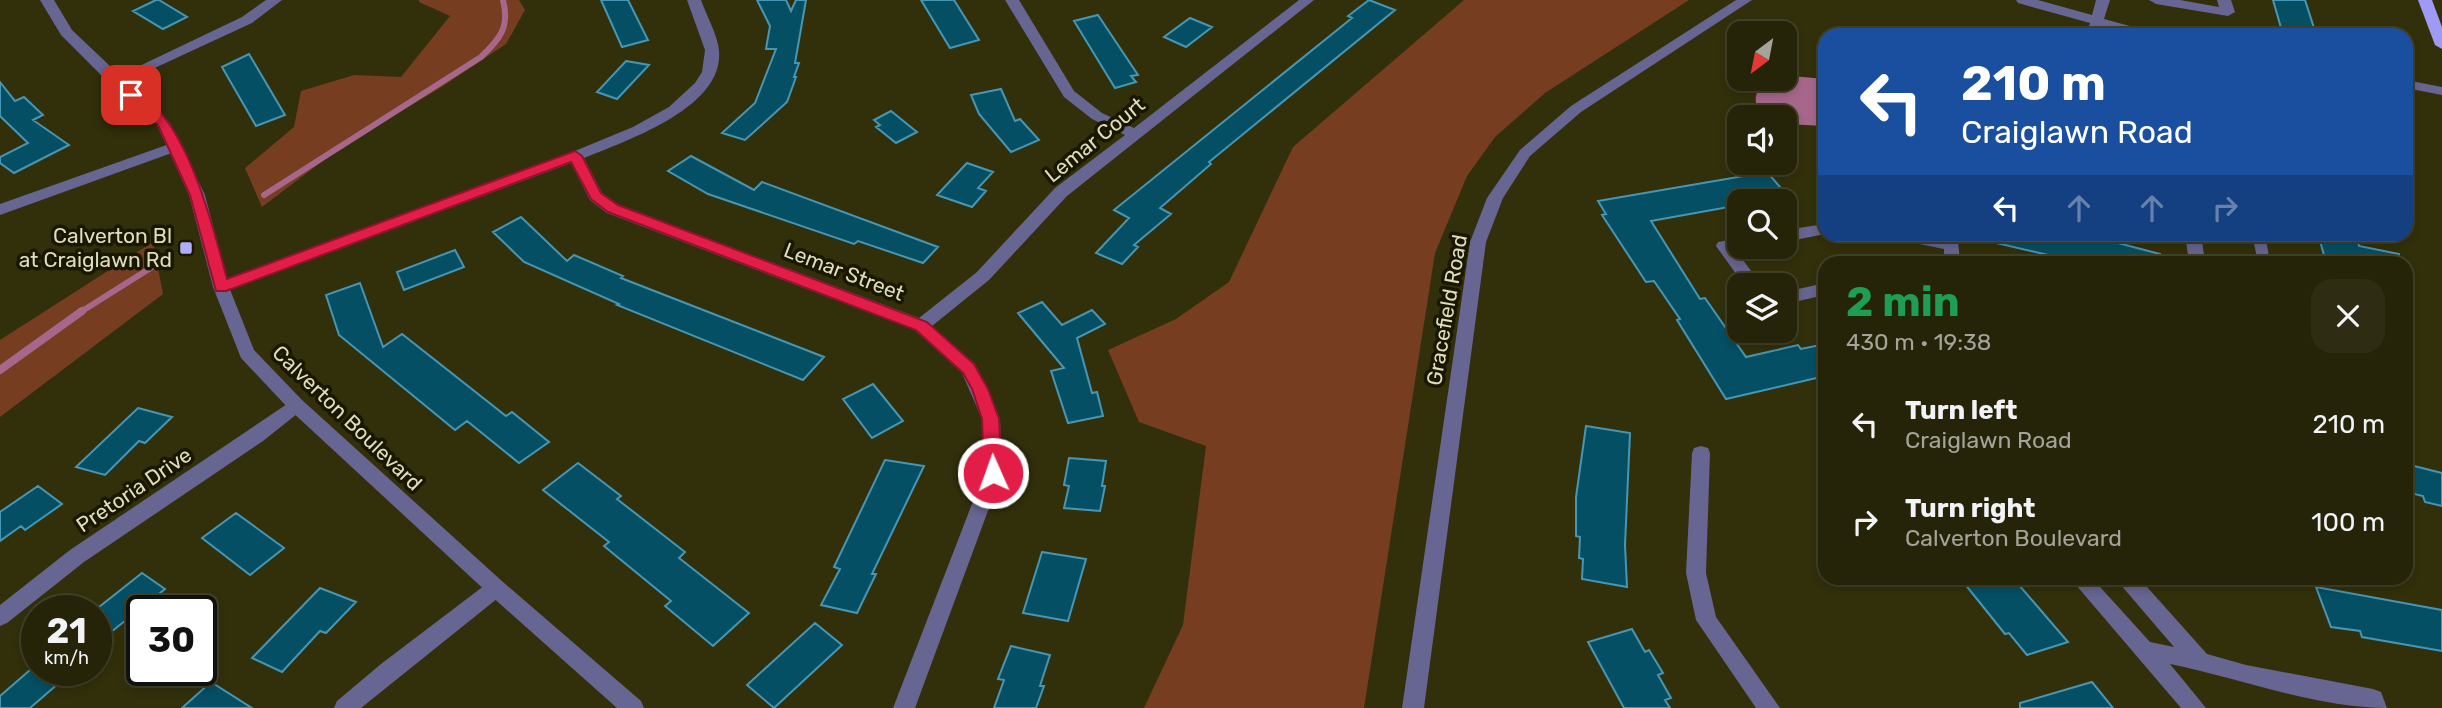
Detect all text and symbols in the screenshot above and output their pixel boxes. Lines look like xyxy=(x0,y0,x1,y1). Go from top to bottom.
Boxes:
north arrow xyxy=(1727,21,1797,91)
map controls xyxy=(1727,21,1797,343)
text: 210 m xyxy=(1961,54,2106,112)
icon: left xyxy=(1846,56,1937,147)
pin xyxy=(101,65,161,125)
icon: arrive xyxy=(112,76,150,114)
street label: Lemar Court xyxy=(1040,92,1150,187)
button: sound xyxy=(1727,105,1797,175)
text: Craiglawn Road xyxy=(1961,113,2193,151)
button: search xyxy=(1727,189,1797,259)
icon: left xyxy=(1987,189,2025,227)
icon: ahead xyxy=(2060,189,2098,227)
icon: ahead xyxy=(2133,189,2171,227)
icon: right xyxy=(2206,189,2244,227)
place label: Calverton Bl at Craiglawn Rd xyxy=(19,223,172,272)
street label: Gracefield Road xyxy=(1421,233,1472,387)
street label: Lemar Street xyxy=(780,237,908,306)
marker: Calverton Bl at Craiglawn Rd xyxy=(178,240,194,256)
button: layers xyxy=(1727,273,1797,343)
text: 2 min xyxy=(1846,277,1960,327)
button: close xyxy=(2311,279,2385,353)
text: 430 m · 19:38 xyxy=(1846,328,1991,356)
street label: Calverton Boulevard xyxy=(267,340,427,495)
text: Turn left xyxy=(1905,395,2017,426)
icon: left xyxy=(1846,405,1884,443)
text: 210 m xyxy=(2313,409,2385,440)
text: Craiglawn Road xyxy=(1905,426,2072,454)
position arrow xyxy=(956,436,1030,510)
street label: Pretoria Drive xyxy=(71,442,196,537)
text: Turn right xyxy=(1905,493,2035,524)
icon: right xyxy=(1846,503,1884,541)
text: 100 m xyxy=(2311,507,2385,538)
text: Calverton Boulevard xyxy=(1905,524,2122,552)
speed limit sign: 30 xyxy=(126,595,217,686)
text: 21 xyxy=(46,610,87,652)
text: km/h xyxy=(44,647,89,669)

